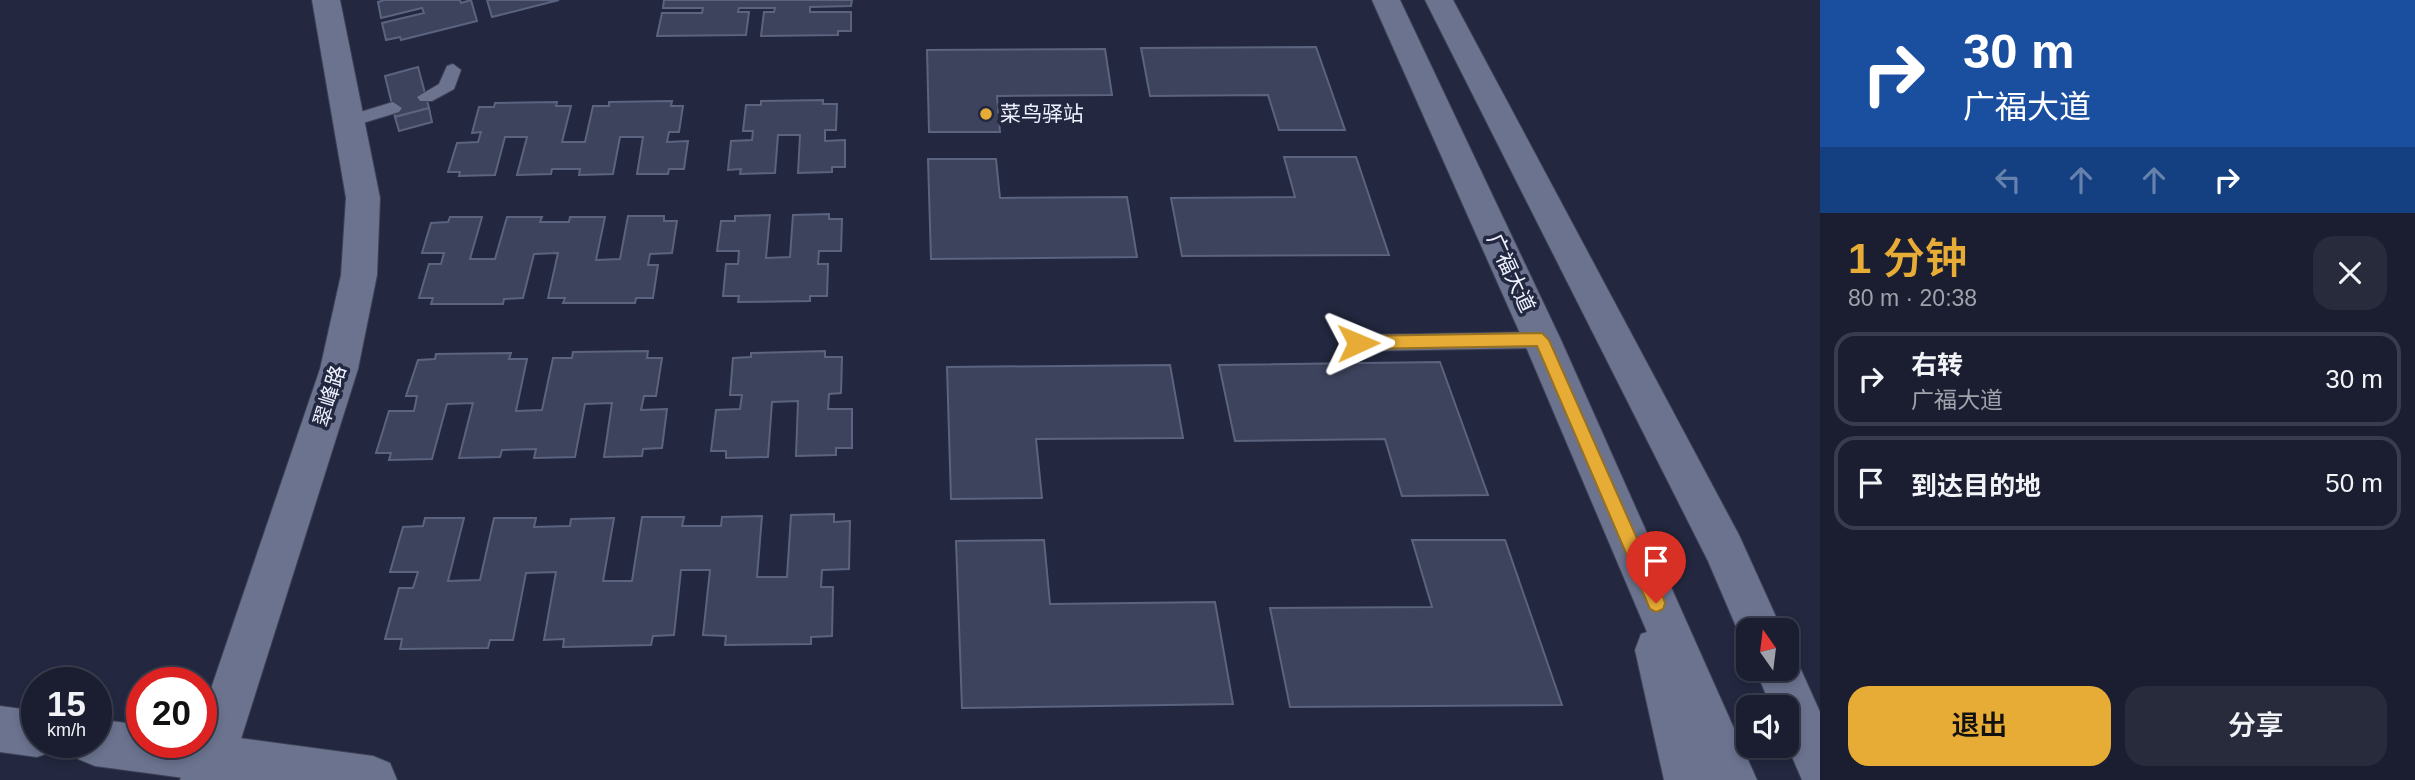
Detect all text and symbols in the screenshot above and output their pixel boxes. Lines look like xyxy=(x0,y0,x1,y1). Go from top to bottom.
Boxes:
text: 30 m xyxy=(1963,24,2075,78)
icon: right xyxy=(1848,28,1939,119)
text: 广福大道 xyxy=(1963,89,2091,125)
place label: 菜鸟驿站 xyxy=(1000,102,1084,125)
marker: 菜鸟驿站 xyxy=(978,106,994,122)
icon: left xyxy=(1989,161,2027,199)
icon: ahead xyxy=(2062,161,2100,199)
icon: ahead xyxy=(2135,161,2173,199)
icon: right xyxy=(2208,161,2246,199)
street label: 广福大道 xyxy=(1483,230,1540,316)
text: 1 分钟 xyxy=(1848,235,1967,282)
button: close xyxy=(2313,236,2387,310)
text: 80 m · 20:38 xyxy=(1848,285,1977,311)
position arrow xyxy=(1321,306,1395,380)
text: 右转 xyxy=(1911,350,1963,380)
icon: right xyxy=(1852,360,1890,398)
street label: 翠峰路 xyxy=(309,362,350,429)
text: 30 m xyxy=(2325,364,2383,394)
text: 广福大道 xyxy=(1911,387,2003,413)
icon: arrive xyxy=(1852,464,1890,502)
text: 50 m xyxy=(2325,468,2383,498)
text: 到达目的地 xyxy=(1911,471,2041,501)
pin xyxy=(1626,531,1686,603)
icon: arrive xyxy=(1637,542,1675,580)
north arrow xyxy=(1736,618,1799,681)
map controls xyxy=(1736,618,1799,758)
speed limit sign: 20 xyxy=(126,667,217,758)
text: 15 xyxy=(47,684,86,723)
button: 退出 xyxy=(1848,686,2111,766)
button: 分享 xyxy=(2125,686,2387,766)
button: sound xyxy=(1736,695,1799,758)
text: km/h xyxy=(47,720,86,740)

